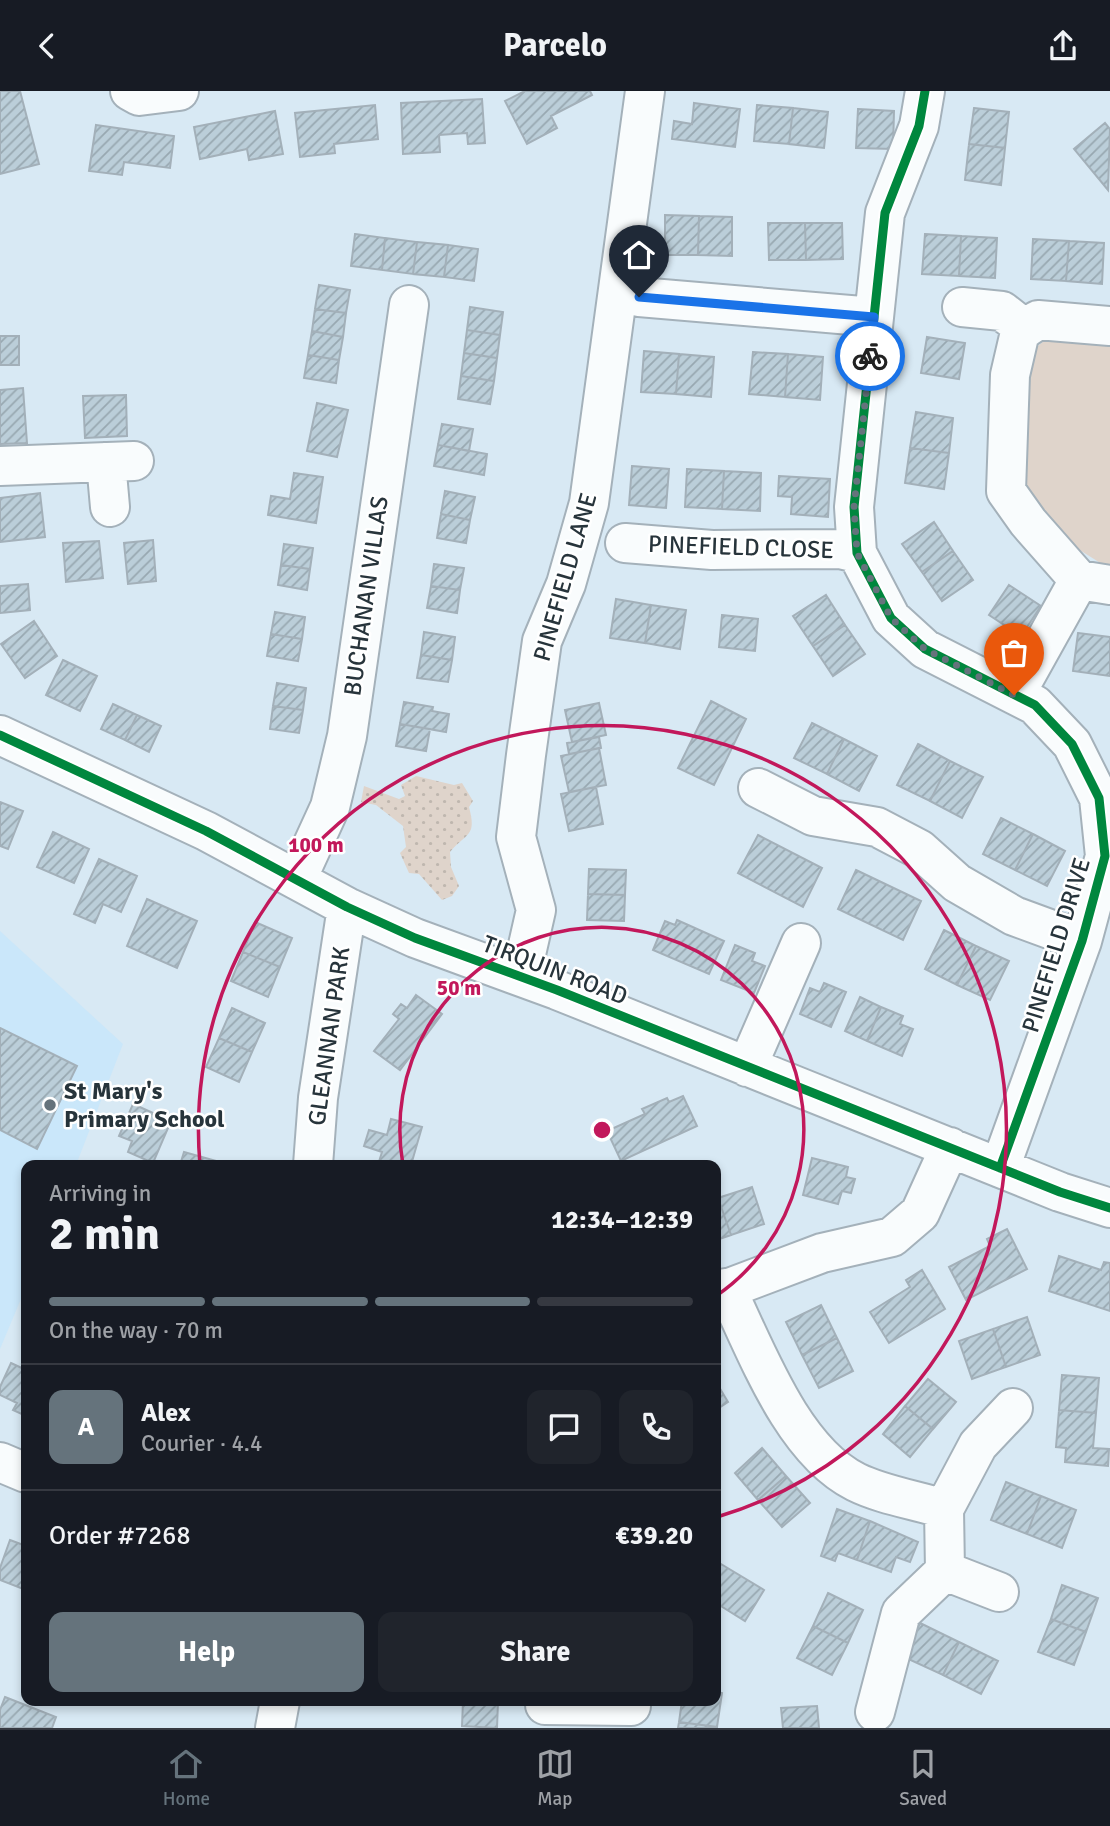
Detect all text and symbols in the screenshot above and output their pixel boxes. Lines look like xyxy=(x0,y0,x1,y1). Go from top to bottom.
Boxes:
text: Parcelo xyxy=(503,26,607,65)
icon: back xyxy=(28,27,66,65)
icon: share xyxy=(1044,27,1082,65)
pin xyxy=(609,225,669,297)
icon: home xyxy=(620,236,658,274)
courier xyxy=(835,321,905,391)
icon: bike xyxy=(851,337,889,375)
street label: PINEFIELD LANE xyxy=(527,489,603,665)
street label: BUCHANAN VILLAS xyxy=(337,494,395,698)
street label: PINEFIELD CLOSE xyxy=(648,529,834,565)
pin xyxy=(984,623,1044,695)
icon: bag xyxy=(995,634,1033,672)
text: 100 m xyxy=(288,832,344,858)
street label: PINEFIELD DRIVE xyxy=(1015,854,1097,1036)
street label: TIRQUIN ROAD xyxy=(478,929,632,1011)
street label: GLEANNAN PARK xyxy=(302,945,356,1127)
text: 50 m xyxy=(437,975,481,1001)
place label: St Mary's Primary School xyxy=(64,1076,225,1134)
marker: St Mary's Primary School xyxy=(42,1097,58,1113)
centre of rings xyxy=(590,1118,614,1142)
text: Arriving in xyxy=(49,1179,151,1208)
text: 12:34–12:39 xyxy=(551,1204,693,1236)
text: 2 min xyxy=(49,1206,160,1262)
text: On the way · 70 m xyxy=(49,1316,223,1345)
button: chat xyxy=(527,1390,601,1464)
button: phone xyxy=(619,1390,693,1464)
text: Alex xyxy=(141,1397,191,1429)
text: A xyxy=(78,1411,94,1443)
text: Courier · 4.4 xyxy=(141,1429,262,1458)
text: Order #7268 xyxy=(49,1520,190,1552)
text: €39.20 xyxy=(615,1520,693,1552)
button: Help xyxy=(49,1612,364,1692)
button: Share xyxy=(378,1612,693,1692)
tab: Home xyxy=(163,1745,210,1811)
tab: Map xyxy=(536,1745,574,1811)
tab: Saved xyxy=(899,1745,947,1811)

